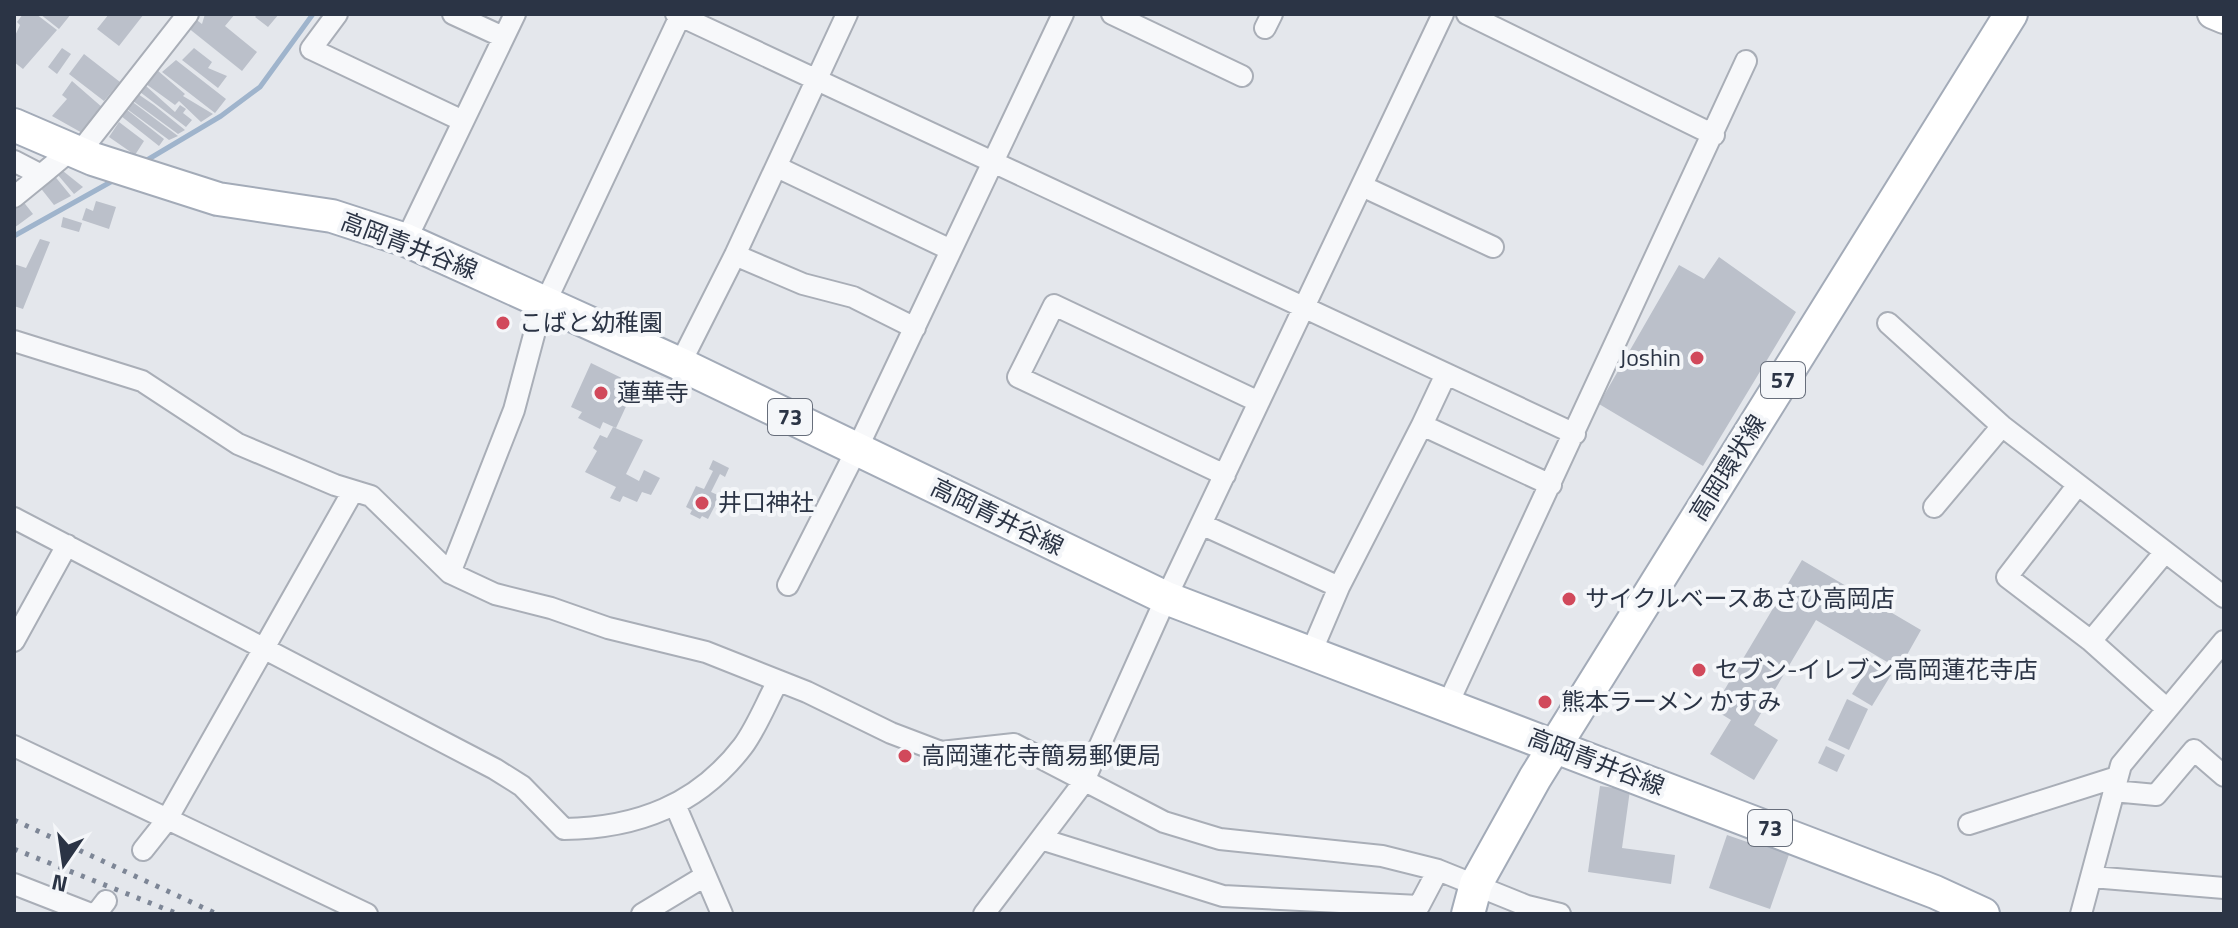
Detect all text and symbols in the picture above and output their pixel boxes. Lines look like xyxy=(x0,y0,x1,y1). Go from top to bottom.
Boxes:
street label: 高岡青井谷線 xyxy=(336,202,483,288)
place label: こばと幼稚園 xyxy=(519,304,663,340)
marker: こばと幼稚園 xyxy=(494,314,512,332)
place label: Joshin xyxy=(1619,339,1681,375)
marker: Joshin xyxy=(1688,349,1706,367)
road number: 57 xyxy=(1761,362,1805,398)
place label: 蓮華寺 xyxy=(617,374,689,410)
marker: 蓮華寺 xyxy=(592,384,610,402)
road number: 73 xyxy=(768,399,812,435)
street label: 高岡環状線 xyxy=(1680,407,1774,528)
street label: 高岡青井谷線 xyxy=(925,468,1070,564)
place label: 井口神社 xyxy=(718,484,814,520)
marker: 井口神社 xyxy=(693,494,711,512)
place label: サイクルベースあさひ高岡店 xyxy=(1585,580,1895,616)
marker: サイクルベースあさひ高岡店 xyxy=(1560,590,1578,608)
place label: セブン-イレブン高岡蓮花寺店 xyxy=(1715,651,2038,687)
marker: セブン-イレブン高岡蓮花寺店 xyxy=(1690,661,1708,679)
place label: 熊本ラーメン かすみ xyxy=(1561,683,1781,719)
marker: 熊本ラーメン かすみ xyxy=(1536,693,1554,711)
street label: 高岡青井谷線 xyxy=(1523,718,1670,804)
place label: 高岡蓮花寺簡易郵便局 xyxy=(921,737,1161,773)
marker: 高岡蓮花寺簡易郵便局 xyxy=(896,747,914,765)
road number: 73 xyxy=(1748,810,1792,846)
north arrow xyxy=(24,824,104,904)
text: N xyxy=(48,865,71,902)

